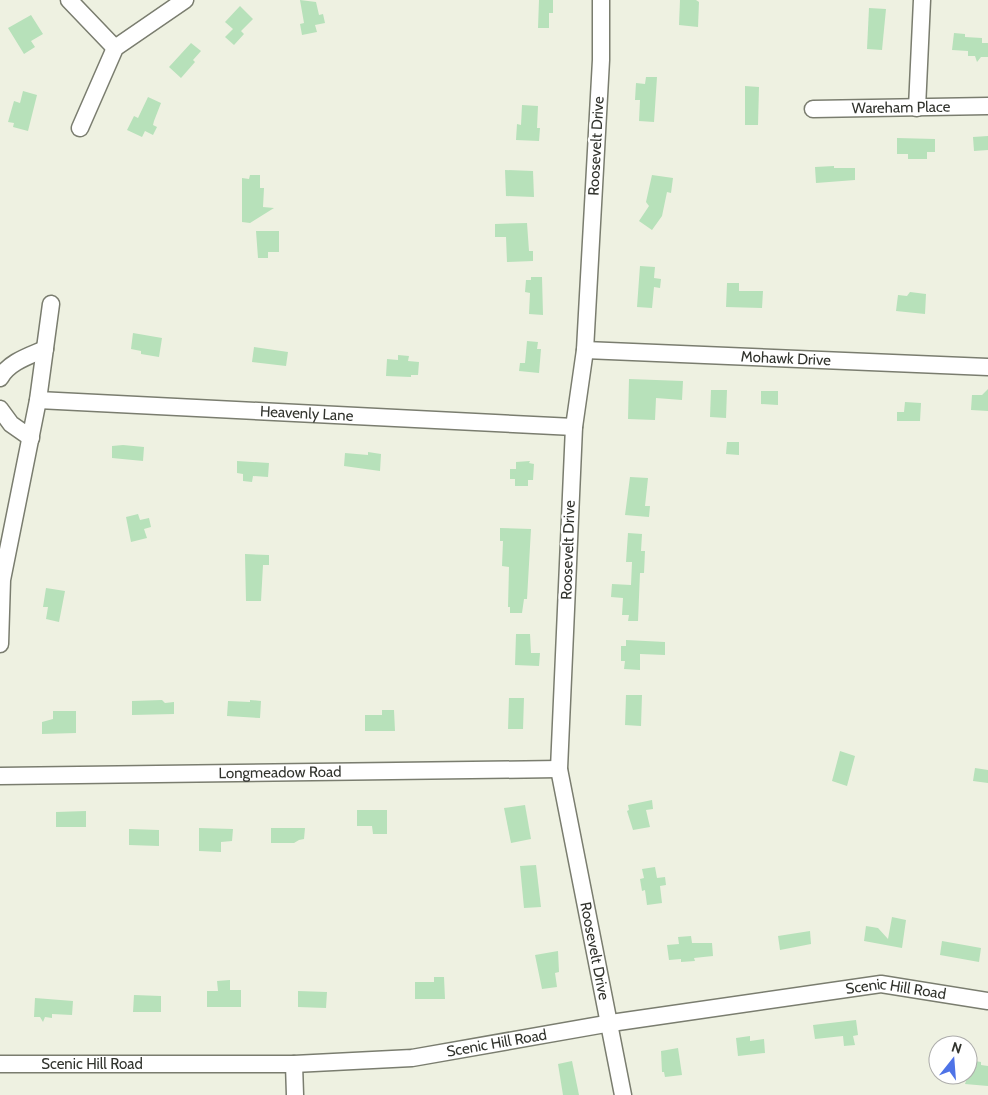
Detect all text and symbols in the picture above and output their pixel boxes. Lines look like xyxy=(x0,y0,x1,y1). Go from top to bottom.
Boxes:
street label: Roosevelt Drive xyxy=(584,96,608,196)
street label: Wareham Place xyxy=(852,98,951,117)
street label: Mohawk Drive xyxy=(740,348,832,369)
street label: Heavenly Lane xyxy=(260,402,354,425)
street label: Roosevelt Drive xyxy=(557,500,579,600)
street label: Longmeadow Road xyxy=(218,763,342,782)
street label: Roosevelt Drive xyxy=(576,900,613,1002)
street label: Scenic Hill Road xyxy=(844,975,947,1003)
street label: Scenic Hill Road xyxy=(445,1025,548,1061)
north arrow xyxy=(928,1035,978,1085)
text: N xyxy=(949,1038,964,1058)
street label: Scenic Hill Road xyxy=(41,1055,143,1073)

